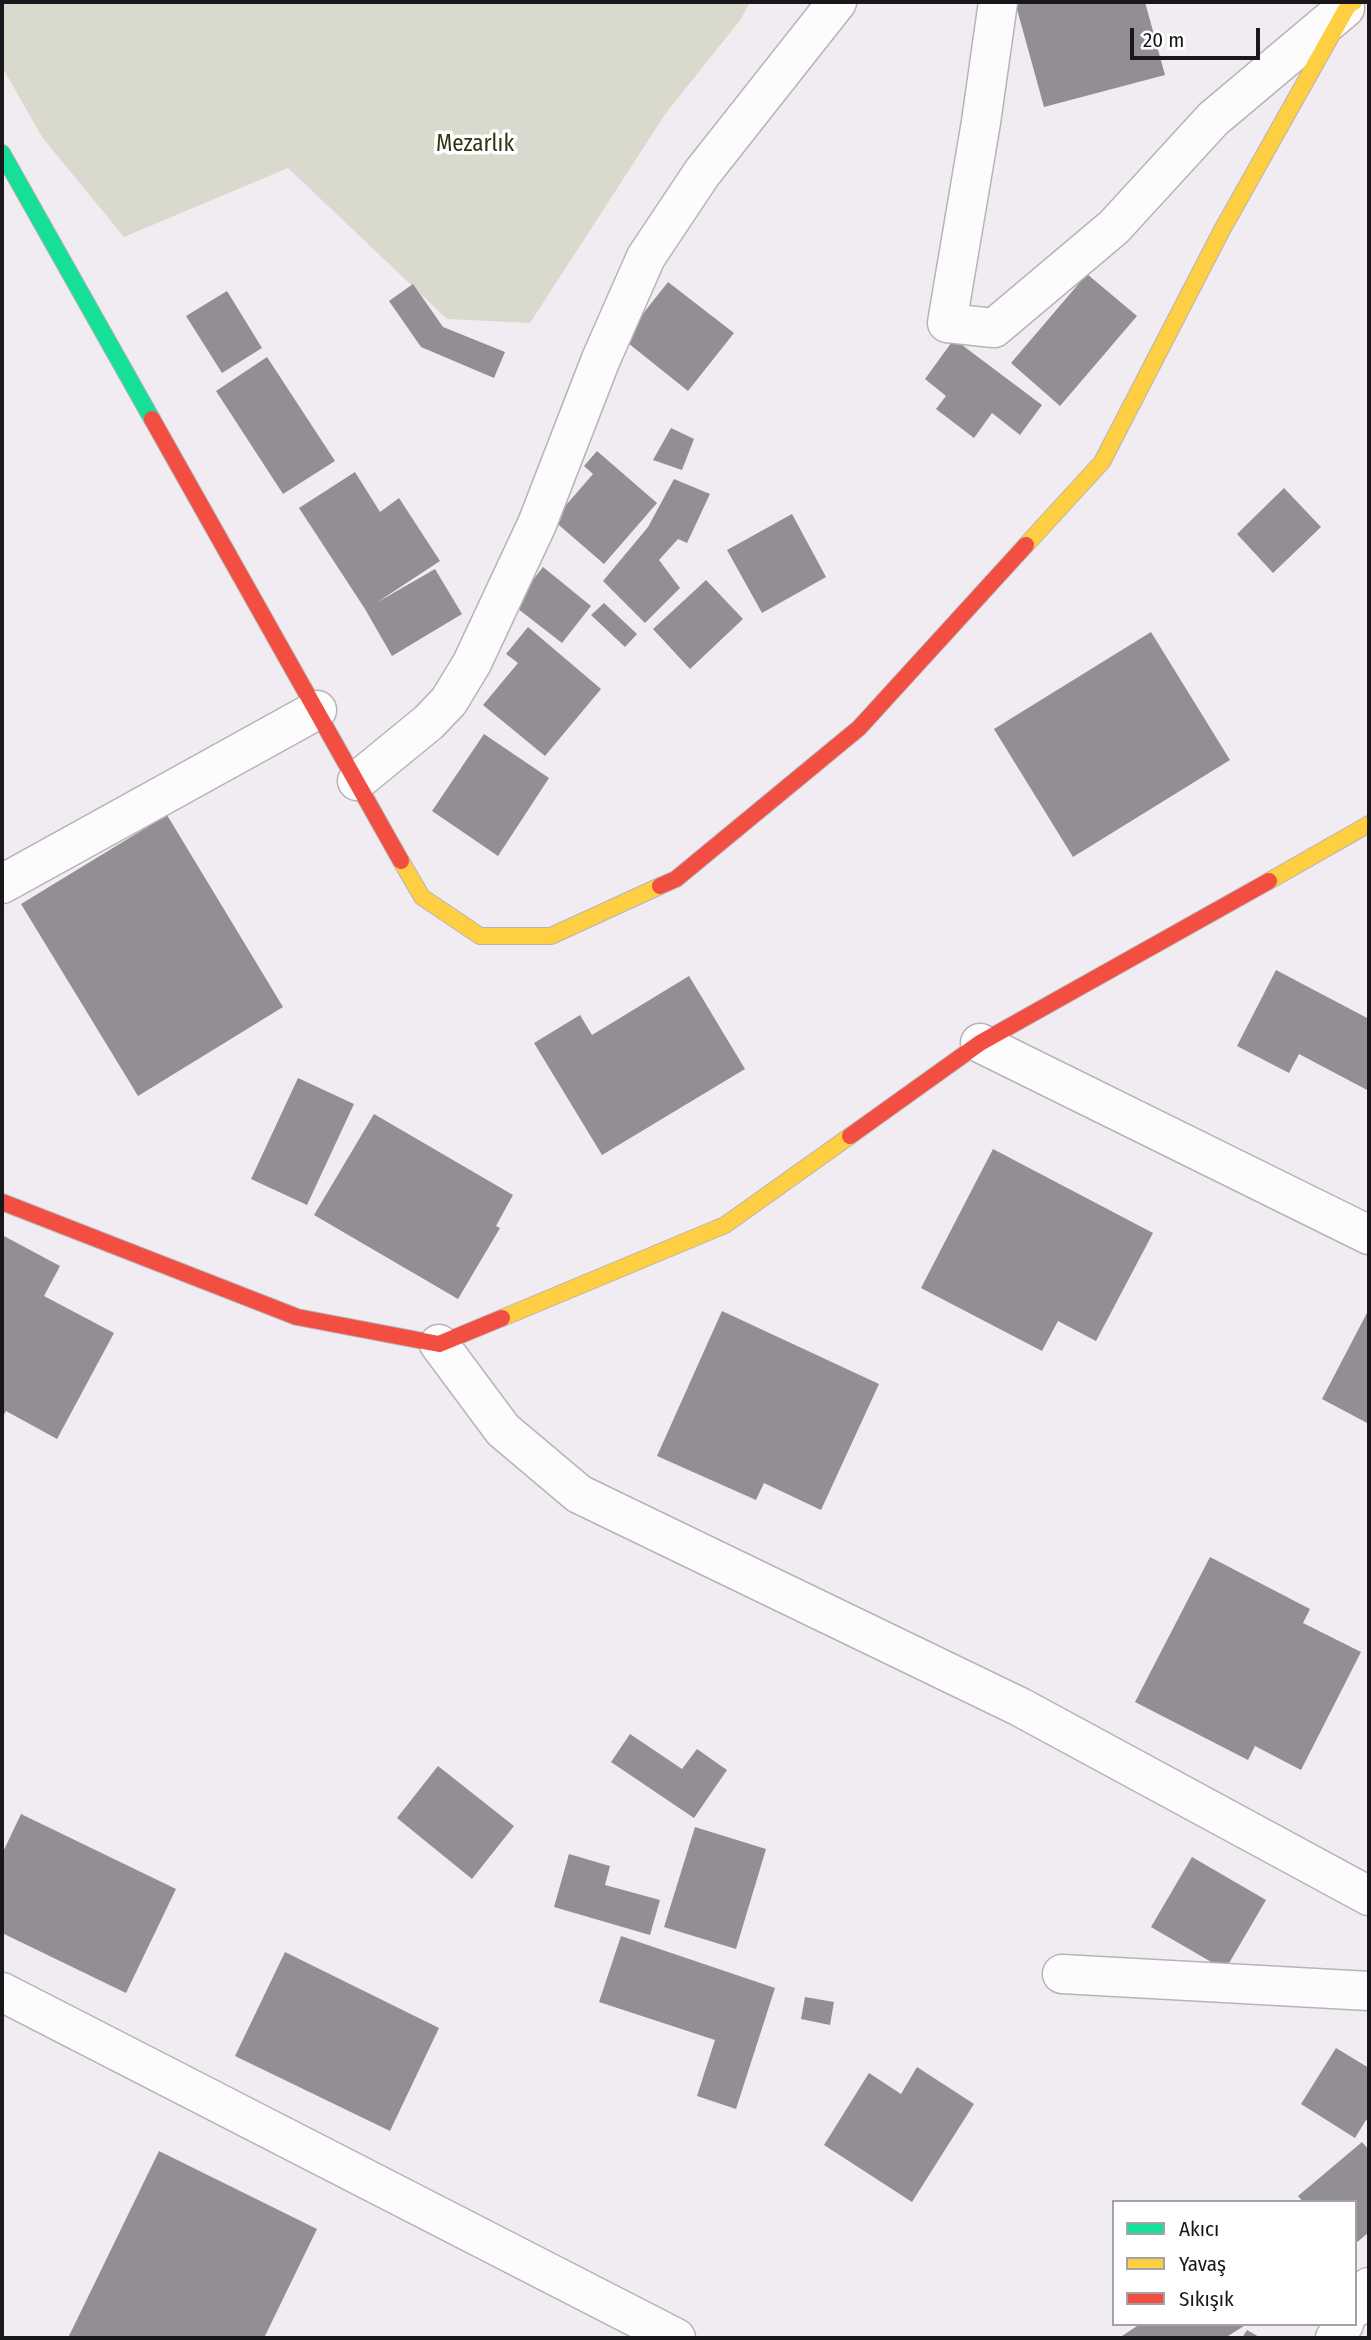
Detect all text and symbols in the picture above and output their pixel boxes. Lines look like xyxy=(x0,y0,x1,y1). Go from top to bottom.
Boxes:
scale bar xyxy=(1133,14,1262,58)
text: 20 m xyxy=(1143,27,1184,53)
park label: Mezarlık xyxy=(436,131,514,159)
legend xyxy=(1112,2200,1357,2326)
text: Akıcı xyxy=(1179,2216,1219,2242)
text: Yavaş xyxy=(1179,2251,1226,2277)
text: Sıkışık xyxy=(1179,2286,1234,2312)

